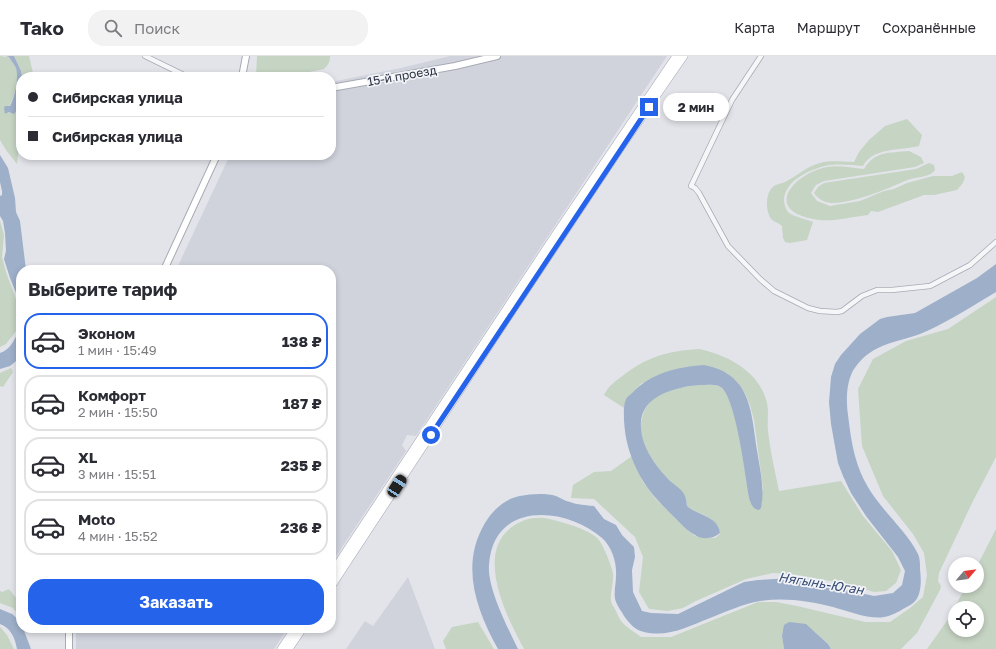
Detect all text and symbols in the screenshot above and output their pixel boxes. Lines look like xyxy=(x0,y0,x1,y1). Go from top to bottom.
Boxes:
search box xyxy=(88,10,368,46)
text: Tako xyxy=(20,16,64,39)
icon: search xyxy=(102,17,124,39)
text: Поиск xyxy=(134,19,180,37)
text: Карта xyxy=(734,19,775,36)
text: Маршрут xyxy=(797,19,860,36)
text: Сохранённые xyxy=(882,19,976,36)
street label: 15-й проезд xyxy=(366,62,438,89)
text: Сибирская улица xyxy=(52,88,183,106)
callout: 2 мин xyxy=(663,93,729,121)
route end xyxy=(640,98,658,116)
text: 2 мин xyxy=(678,99,714,115)
text: Сибирская улица xyxy=(52,127,183,145)
text: Выберите тариф xyxy=(28,278,177,300)
icon: car xyxy=(30,323,66,359)
text: Эконом xyxy=(78,324,135,342)
text: 138 ₽ xyxy=(282,332,322,350)
text: 1 мин · 15:49 xyxy=(78,342,157,358)
icon: car xyxy=(30,385,66,421)
text: Комфорт xyxy=(78,386,146,404)
text: 187 ₽ xyxy=(283,394,322,412)
text: 2 мин · 15:50 xyxy=(78,404,158,420)
route start xyxy=(422,426,440,444)
icon: car xyxy=(30,447,66,483)
text: XL xyxy=(78,448,97,466)
text: 235 ₽ xyxy=(281,456,322,474)
text: 3 мин · 15:51 xyxy=(78,466,156,482)
car xyxy=(385,473,409,499)
icon: car xyxy=(30,509,66,545)
text: Moto xyxy=(78,510,115,528)
text: 236 ₽ xyxy=(280,518,322,536)
text: 4 мин · 15:52 xyxy=(78,528,158,544)
north arrow xyxy=(948,557,984,593)
map controls xyxy=(948,557,984,637)
water label: Нягынь-Юган xyxy=(777,568,866,598)
button: Заказать xyxy=(28,579,324,625)
button: locate xyxy=(948,601,984,637)

